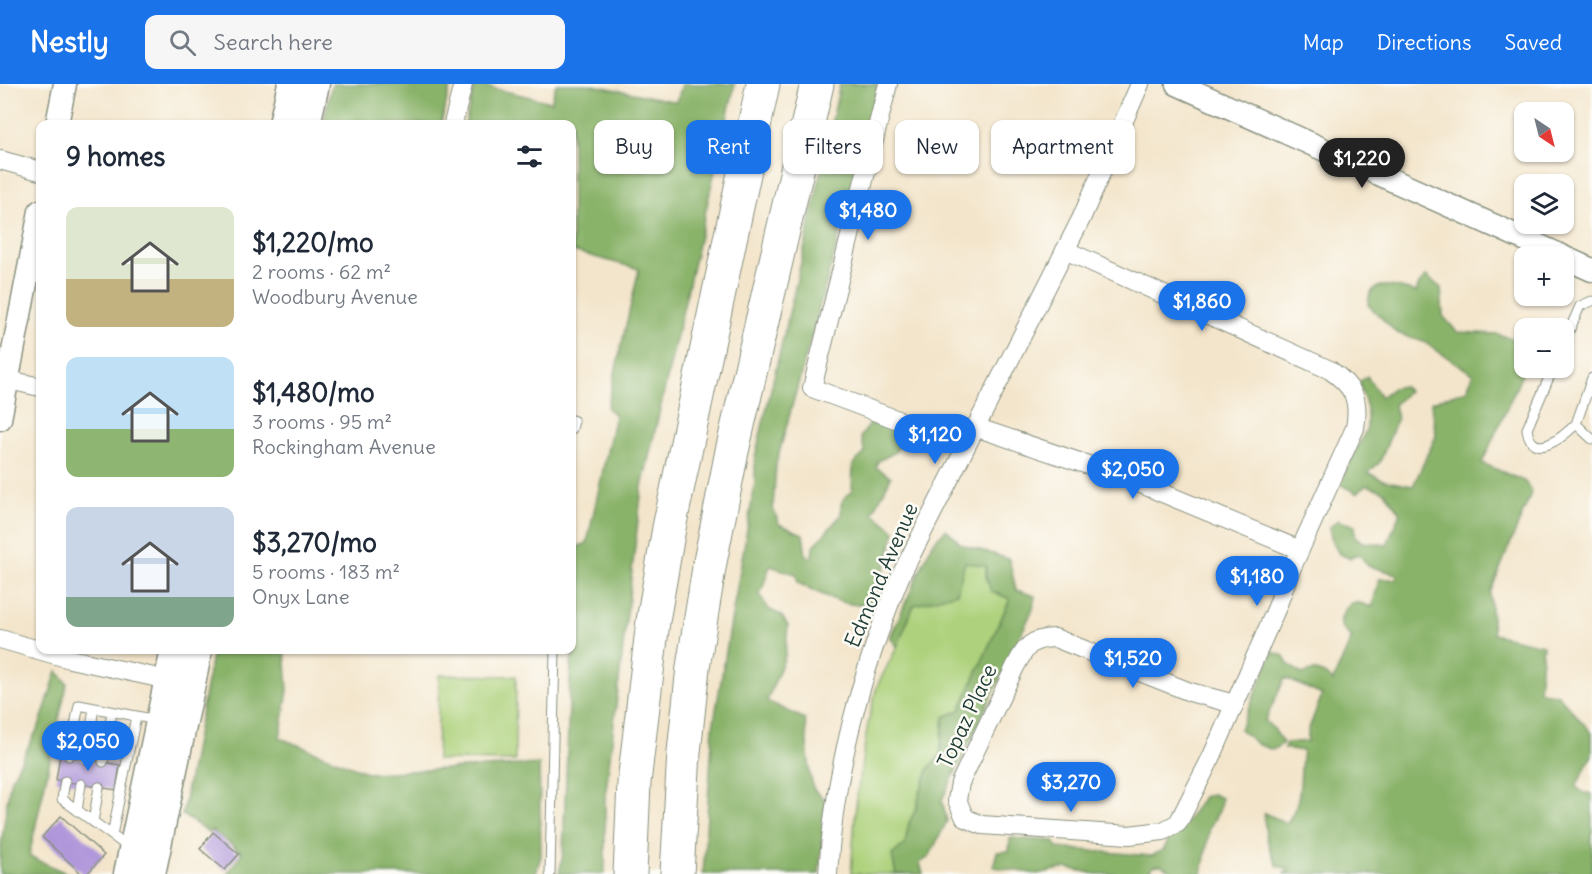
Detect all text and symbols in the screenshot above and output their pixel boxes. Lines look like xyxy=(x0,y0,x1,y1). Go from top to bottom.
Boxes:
search box xyxy=(145,15,565,69)
text: Nestly xyxy=(30,24,109,60)
icon: search xyxy=(166,26,199,59)
text: Search here xyxy=(214,28,333,56)
text: Map xyxy=(1303,29,1344,56)
text: Directions xyxy=(1377,29,1471,56)
text: Saved xyxy=(1504,29,1562,56)
north arrow xyxy=(1514,102,1574,162)
map controls xyxy=(1514,102,1574,378)
chip: Buy xyxy=(594,120,674,174)
chip: Rent xyxy=(686,120,771,174)
chip: Filters xyxy=(783,120,883,174)
chip: New xyxy=(895,120,979,174)
chip: Apartment xyxy=(991,120,1135,174)
pin: $1,220 xyxy=(1313,138,1411,189)
text: 9 homes xyxy=(66,140,165,173)
icon: filters xyxy=(513,140,546,173)
text: $1,220 xyxy=(1333,145,1391,170)
button: layers xyxy=(1514,174,1574,234)
pin: $1,480 xyxy=(819,190,917,241)
text: $1,480 xyxy=(839,197,897,222)
text: $1,220/mo xyxy=(252,226,374,259)
icon: home xyxy=(114,231,186,303)
button: + xyxy=(1514,246,1574,306)
text: 2 rooms · 62 m² xyxy=(252,259,391,284)
pin: $1,860 xyxy=(1153,281,1251,332)
text: Woodbury Avenue xyxy=(252,284,418,309)
text: $1,860 xyxy=(1172,288,1232,313)
button: − xyxy=(1514,318,1574,378)
text: $1,480/mo xyxy=(252,376,375,409)
icon: home xyxy=(114,381,186,453)
text: 3 rooms · 95 m² xyxy=(252,409,392,434)
pin: $1,120 xyxy=(886,414,984,465)
text: $1,120 xyxy=(908,421,962,446)
text: Rockingham Avenue xyxy=(252,434,436,459)
pin: $2,050 xyxy=(1084,449,1182,500)
text: $2,050 xyxy=(1101,456,1165,481)
street label: Edmond Avenue xyxy=(838,499,924,651)
text: $3,270/mo xyxy=(252,526,377,559)
icon: home xyxy=(114,531,186,603)
pin: $1,180 xyxy=(1208,556,1306,607)
text: 5 rooms · 183 m² xyxy=(252,559,400,584)
text: $1,180 xyxy=(1230,563,1284,588)
text: Onyx Lane xyxy=(252,584,349,609)
pin: $1,520 xyxy=(1084,638,1182,689)
text: $1,520 xyxy=(1104,645,1162,670)
street label: Topaz Place xyxy=(931,660,1003,772)
pin: $2,050 xyxy=(39,721,137,772)
text: $2,050 xyxy=(56,728,120,753)
pin: $3,270 xyxy=(1022,762,1120,813)
text: $3,270 xyxy=(1041,769,1101,794)

